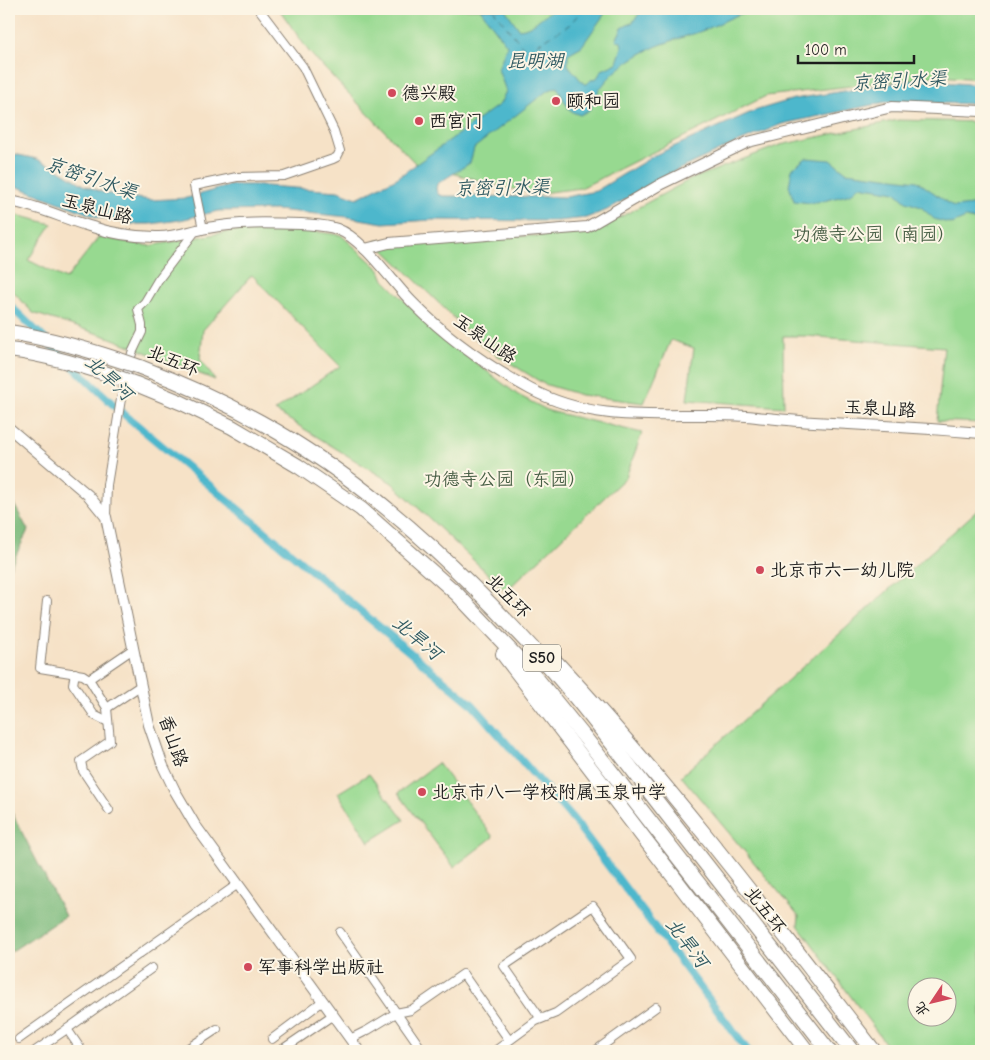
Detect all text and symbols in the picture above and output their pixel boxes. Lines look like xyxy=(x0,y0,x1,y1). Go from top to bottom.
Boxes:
scale bar xyxy=(798,32,914,64)
text: 100 m xyxy=(805,41,847,59)
water label: 昆明湖 xyxy=(506,50,565,72)
water label: 京密引水渠 xyxy=(851,67,949,94)
place label: 德兴殿 xyxy=(402,83,456,104)
marker: 德兴殿 xyxy=(386,87,398,99)
place label: 颐和园 xyxy=(566,91,620,112)
marker: 颐和园 xyxy=(550,95,562,107)
place label: 西宫门 xyxy=(429,111,483,132)
marker: 西宫门 xyxy=(413,115,425,127)
water label: 京密引水渠 xyxy=(42,152,141,205)
water label: 京密引水渠 xyxy=(454,176,552,200)
street label: 玉泉山路 xyxy=(60,190,134,228)
park label: 功德寺公园（南园） xyxy=(793,224,955,245)
street label: 玉泉山路 xyxy=(449,310,521,368)
street label: 北五环 xyxy=(144,341,202,381)
water label: 北旱河 xyxy=(81,351,140,408)
street label: 玉泉山路 xyxy=(843,397,917,421)
park label: 功德寺公园（东园） xyxy=(424,469,586,490)
place label: 北京市六一幼儿院 xyxy=(770,560,914,581)
marker: 北京市六一幼儿院 xyxy=(754,564,766,576)
street label: 北五环 xyxy=(482,569,534,623)
water label: 北旱河 xyxy=(388,611,448,667)
road number: S50 xyxy=(523,644,561,671)
street label: 香山路 xyxy=(154,712,192,770)
place label: 北京市八一学校附属玉泉中学 xyxy=(432,782,666,803)
marker: 北京市八一学校附属玉泉中学 xyxy=(416,786,428,798)
street label: 北五环 xyxy=(740,882,790,938)
water label: 北旱河 xyxy=(661,914,715,975)
place label: 军事科学出版社 xyxy=(258,957,384,978)
marker: 军事科学出版社 xyxy=(242,961,254,973)
north arrow xyxy=(908,978,958,1028)
text: 北 xyxy=(911,999,933,1020)

